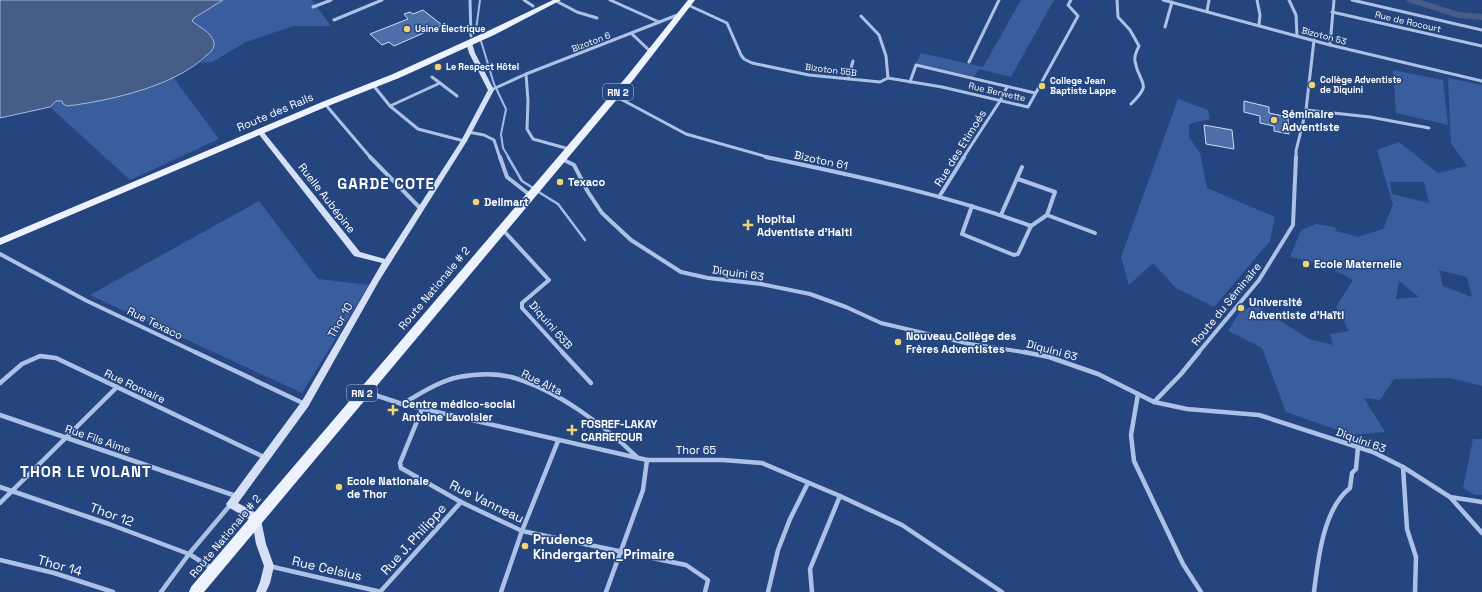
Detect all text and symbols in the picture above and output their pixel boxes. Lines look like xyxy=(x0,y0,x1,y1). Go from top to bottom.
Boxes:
street label: Rue de Rocourt xyxy=(1374,9,1442,35)
place label: Usine Électrique xyxy=(415,22,485,35)
marker: Usine Électrique xyxy=(402,24,412,34)
street label: Bizoton 53 xyxy=(1300,24,1348,48)
street label: Bizoton 6 xyxy=(570,29,613,55)
place label: Le Respect Hôtel xyxy=(446,61,519,73)
street label: Bizoton 55B xyxy=(804,61,858,79)
marker: Le Respect Hôtel xyxy=(433,62,443,72)
place label: Collège Adventiste de Diquini xyxy=(1320,74,1402,96)
place label: College Jean Baptiste Lappe xyxy=(1050,75,1116,97)
street label: Rue Berwette xyxy=(967,80,1027,104)
marker: Collège Adventiste de Diquini xyxy=(1307,80,1317,90)
marker: College Jean Baptiste Lappe xyxy=(1037,81,1047,91)
road number: RN 2 xyxy=(603,84,633,100)
street label: Route des Rails xyxy=(235,90,315,134)
street label: Rue des Etimoés xyxy=(931,107,989,189)
place label: Séminaire Adventiste xyxy=(1282,107,1340,134)
marker: Séminaire Adventiste xyxy=(1269,115,1279,125)
street label: Bizoton 61 xyxy=(793,147,849,173)
street label: Ruelle Aubépine xyxy=(295,160,359,236)
district label: GARDE COTE xyxy=(337,174,435,193)
place label: Texaco xyxy=(568,175,606,189)
marker: Texaco xyxy=(555,177,565,187)
place label: Delimart xyxy=(484,195,529,209)
marker: Delimart xyxy=(471,197,481,207)
place label: Hopital Adventiste d’Haiti xyxy=(757,212,852,239)
marker: Hopital Adventiste d’Haiti xyxy=(742,219,754,231)
street label: Route Nationale # 2 xyxy=(395,243,473,332)
place label: Ecole Maternelle xyxy=(1314,257,1402,271)
marker: Ecole Maternelle xyxy=(1301,259,1311,269)
street label: Route du Séminaire xyxy=(1188,260,1264,348)
street label: Diquini 63 xyxy=(711,262,765,284)
place label: Université Adventiste d’Haïti xyxy=(1249,295,1344,322)
street label: Diquini 63B xyxy=(526,298,576,352)
street label: Thor 10 xyxy=(324,300,356,340)
marker: Université Adventiste d’Haïti xyxy=(1236,303,1246,313)
street label: Rue Texaco xyxy=(125,304,185,343)
place label: Nouveau Collège des Frères Adventistes xyxy=(906,329,1016,356)
street label: Diquini 63 xyxy=(1025,336,1079,364)
marker: Nouveau Collège des Frères Adventistes xyxy=(893,337,903,347)
street label: Rue Romaire xyxy=(102,366,168,406)
street label: Rue Alta xyxy=(519,366,565,398)
road number: RN 2 xyxy=(347,385,377,401)
place label: Centre médico-social Antoine Lavoisier xyxy=(402,397,515,424)
marker: Centre médico-social Antoine Lavoisier xyxy=(387,404,399,416)
place label: FOSREF-LAKAY CARREFOUR xyxy=(581,417,658,444)
street label: Rue Fils Aime xyxy=(63,421,133,457)
marker: FOSREF-LAKAY CARREFOUR xyxy=(566,424,578,436)
street label: Diquini 63 xyxy=(1334,425,1388,456)
street label: Thor 65 xyxy=(676,443,717,457)
district label: THOR LE VOLANT xyxy=(20,462,152,481)
place label: Ecole Nationale de Thor xyxy=(347,474,429,501)
street label: Rue Vanneau xyxy=(447,476,527,527)
marker: Ecole Nationale de Thor xyxy=(334,482,344,492)
street label: Route Nationale # 2 xyxy=(186,491,264,580)
street label: Thor 12 xyxy=(88,499,136,530)
street label: Rue J. Philippe xyxy=(377,500,450,579)
place label: Prudence Kindergarten_Primaire xyxy=(533,531,674,563)
marker: Prudence Kindergarten_Primaire xyxy=(520,541,530,551)
street label: Thor 14 xyxy=(36,551,84,580)
street label: Rue Celsius xyxy=(290,552,364,585)

